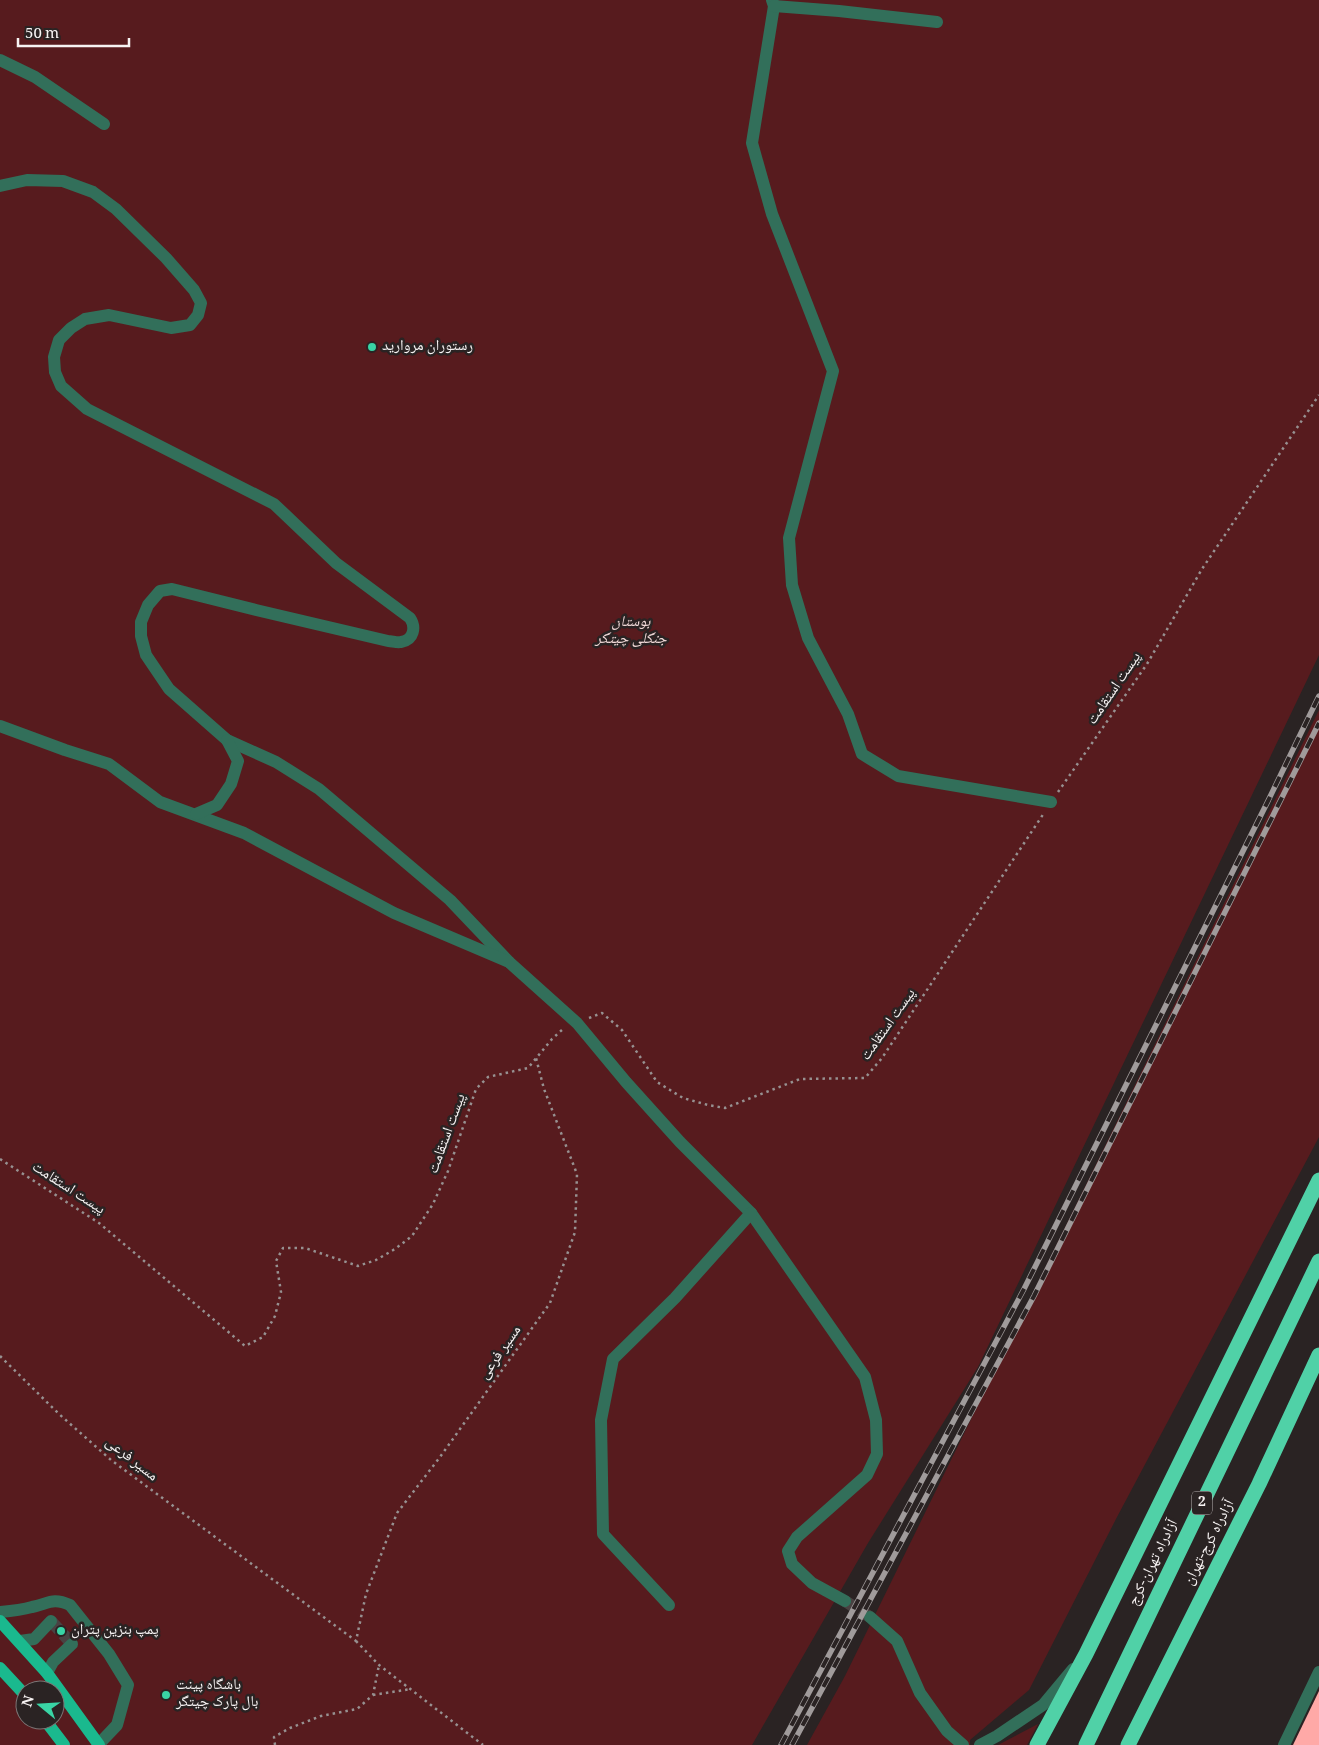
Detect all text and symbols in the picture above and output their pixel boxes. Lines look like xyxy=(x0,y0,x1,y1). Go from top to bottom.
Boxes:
scale bar xyxy=(18,15,129,47)
text: 50 m xyxy=(25,22,59,48)
place label: رستوران مروارید xyxy=(382,334,473,360)
marker: رستوران مروارید xyxy=(366,341,378,353)
park label: بوستان جنگلی چیتگر xyxy=(594,610,667,653)
street label: پیست استقامت xyxy=(1081,647,1149,731)
street label: پیست استقامت xyxy=(854,983,924,1067)
street label: پیست استقامت xyxy=(421,1090,475,1178)
street label: پیست استقامت xyxy=(26,1155,110,1223)
street label: مسیر فرعی xyxy=(473,1320,529,1386)
street label: مسیر فرعی xyxy=(99,1431,163,1489)
road number: 2 xyxy=(1192,1492,1212,1515)
street label: آزادراه کرج-تهران xyxy=(1177,1494,1243,1591)
street label: آزادراه تهران-کرج xyxy=(1122,1514,1187,1611)
place label: پمپ بنزین پتران xyxy=(71,1618,159,1644)
marker: پمپ بنزین پتران xyxy=(55,1625,67,1637)
place label: باشگاه پینت بال پارک چیتگر xyxy=(175,1673,258,1716)
north arrow xyxy=(15,1680,65,1730)
marker: باشگاه پینت بال پارک چیتگر xyxy=(160,1689,172,1701)
text: N xyxy=(16,1693,43,1711)

